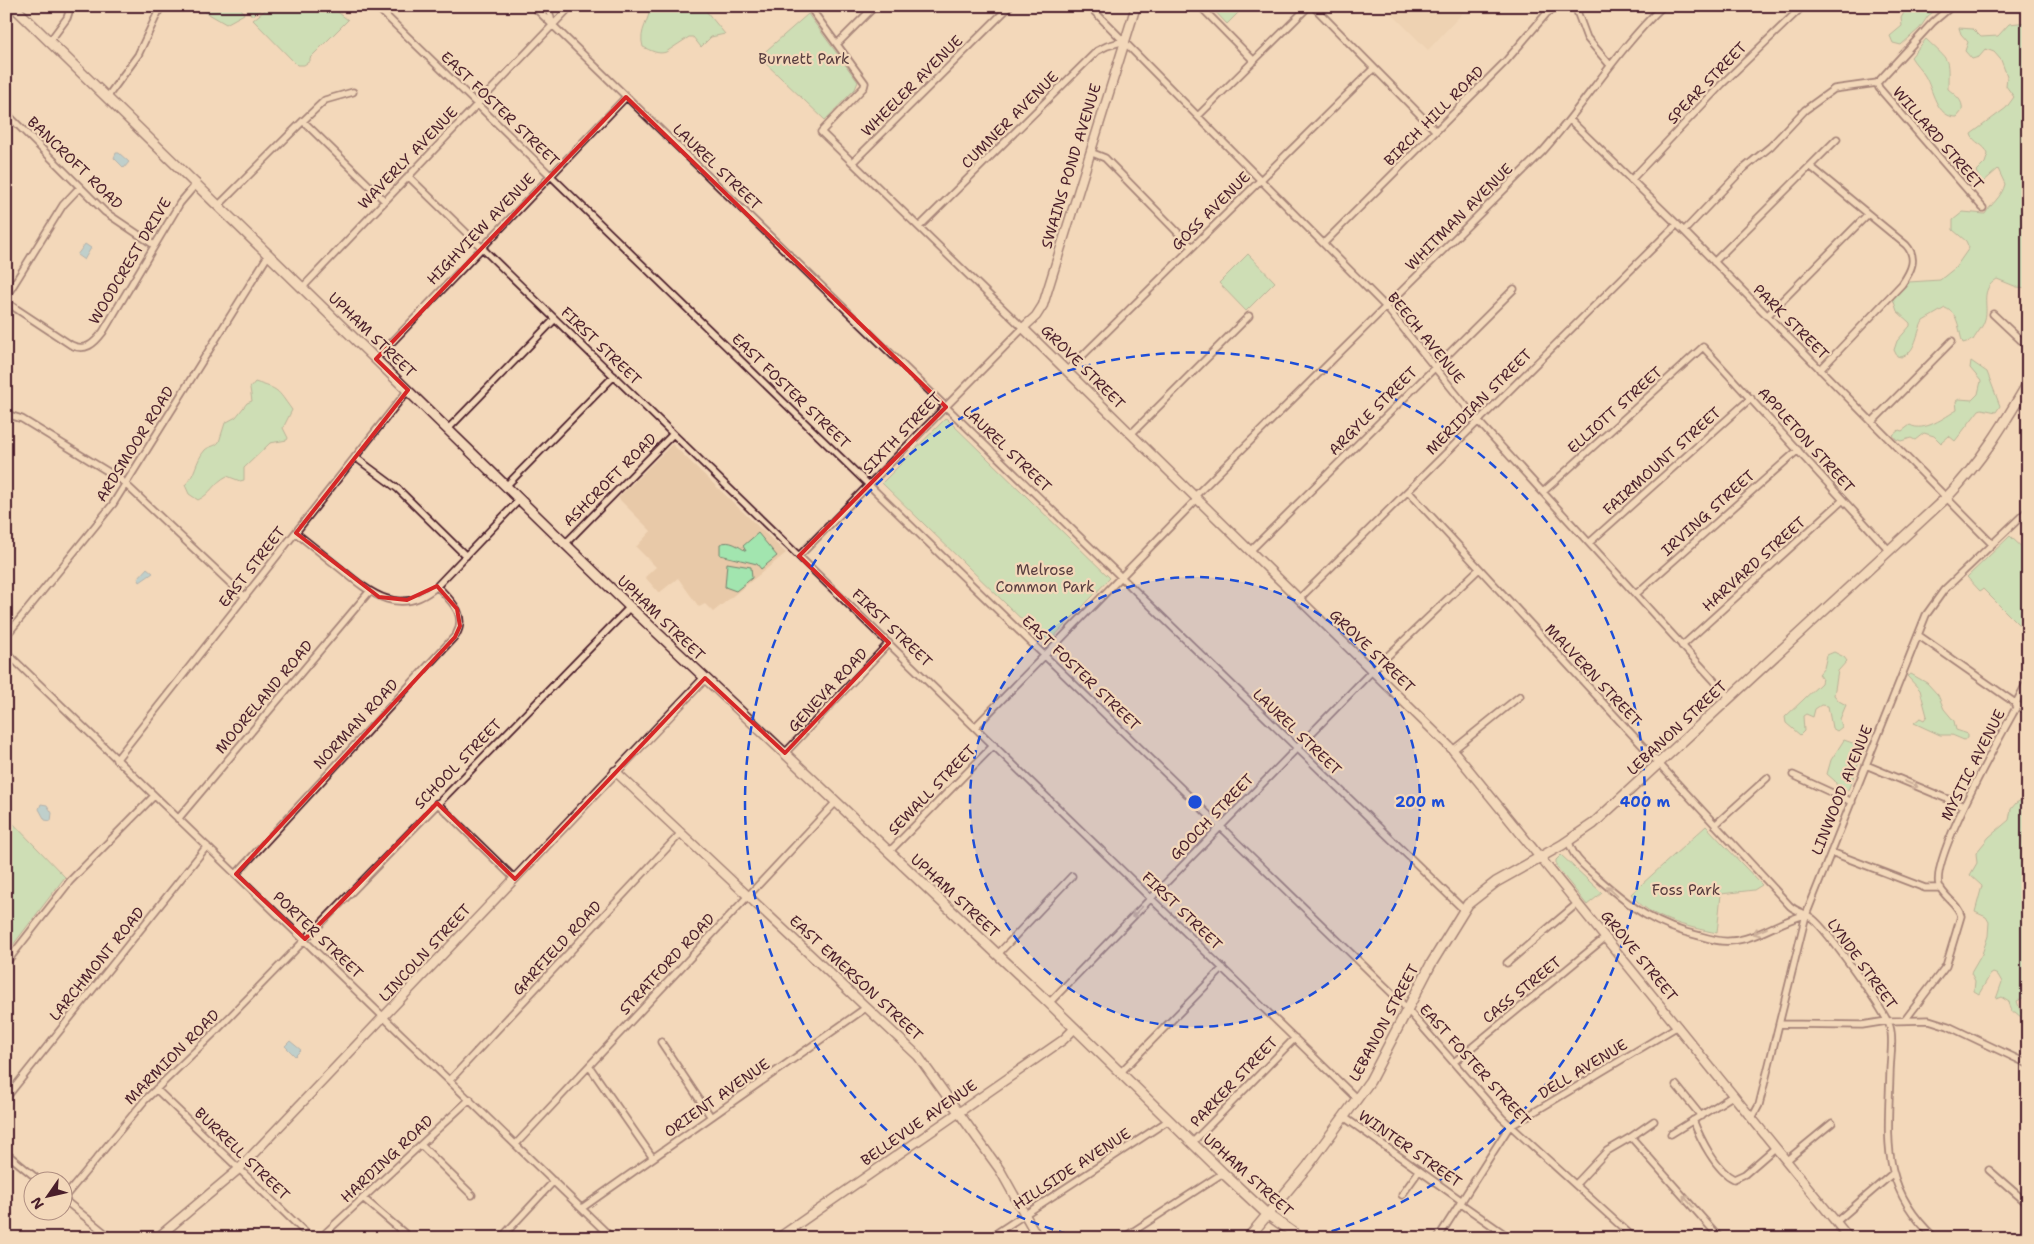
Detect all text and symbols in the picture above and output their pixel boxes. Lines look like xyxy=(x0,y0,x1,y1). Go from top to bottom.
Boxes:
street label: WHEELER AVENUE xyxy=(857,31,967,141)
street label: SPEAR STREET xyxy=(1663,38,1751,128)
street label: EAST FOSTER STREET xyxy=(436,47,564,171)
park label: Burnett Park xyxy=(758,49,850,69)
street label: BIRCH HILL ROAD xyxy=(1380,61,1489,170)
street label: CUMNER AVENUE xyxy=(957,67,1063,173)
street label: SWAINS POND AVENUE xyxy=(1036,81,1106,251)
street label: WILLARD STREET xyxy=(1888,83,1988,193)
street label: WAVERLY AVENUE xyxy=(354,102,462,214)
street label: BANCROFT ROAD xyxy=(23,112,127,214)
street label: LAUREL STREET xyxy=(668,119,766,215)
street label: WHITMAN AVENUE xyxy=(1401,159,1517,275)
street label: GOSS AVENUE xyxy=(1167,167,1255,255)
street label: HIGHVIEW AVENUE xyxy=(422,169,540,289)
street label: WOODCREST DRIVE xyxy=(84,194,176,328)
street label: PARK STREET xyxy=(1749,280,1833,364)
street label: UPHAM STREET xyxy=(324,288,420,382)
street label: BEECH AVENUE xyxy=(1383,288,1469,388)
street label: FIRST STREET xyxy=(556,303,646,389)
street label: GROVE STREET xyxy=(1036,320,1130,414)
street label: EAST FOSTER STREET xyxy=(727,329,855,453)
street label: MERIDIAN STREET xyxy=(1422,345,1536,459)
street label: ARGYLE STREET xyxy=(1324,362,1422,460)
street label: ELLIOTT STREET xyxy=(1563,362,1667,458)
street label: ARDSMOOR ROAD xyxy=(91,382,179,506)
street label: APPLETON STREET xyxy=(1753,383,1859,497)
street label: SIXTH STREET xyxy=(858,388,946,478)
street label: LAUREL STREET xyxy=(958,401,1056,497)
street label: FAIRMOUNT STREET xyxy=(1599,403,1725,519)
street label: ASHCROFT ROAD xyxy=(559,429,661,531)
street label: IRVING STREET xyxy=(1657,466,1759,560)
street label: HARVARD STREET xyxy=(1698,512,1810,616)
street label: EAST STREET xyxy=(214,523,290,611)
park label: Melrose Common Park xyxy=(995,560,1095,597)
street label: UPHAM STREET xyxy=(613,571,709,665)
street label: FIRST STREET xyxy=(847,585,937,671)
street label: GROVE STREET xyxy=(1325,605,1419,697)
street label: EAST FOSTER STREET xyxy=(1017,611,1145,735)
street label: MALVERN STREET xyxy=(1540,619,1646,731)
street label: MOORELAND ROAD xyxy=(211,636,317,758)
street label: GENEVA ROAD xyxy=(784,644,872,736)
street label: NORMAN ROAD xyxy=(309,675,403,773)
street label: LEBANON STREET xyxy=(1623,676,1731,780)
street label: LAUREL STREET xyxy=(1248,684,1346,780)
street label: MYSTIC AVENUE xyxy=(1936,706,2010,824)
street label: SCHOOL STREET xyxy=(410,715,506,813)
street label: LINWOOD AVENUE xyxy=(1807,722,1877,858)
street label: SEWALL STREET xyxy=(884,740,980,840)
street label: GOOCH STREET xyxy=(1166,769,1258,865)
one-way arrow xyxy=(1903,779,1918,789)
text: 200 m xyxy=(1395,792,1445,812)
text: 400 m xyxy=(1620,792,1670,812)
centre of rings xyxy=(1186,793,1204,811)
street label: UPHAM STREET xyxy=(906,849,1004,943)
street label: FIRST STREET xyxy=(1137,868,1227,954)
park label: Foss Park xyxy=(1652,880,1720,900)
one-way arrow xyxy=(1606,885,1619,897)
street label: PORTER STREET xyxy=(269,887,367,983)
street label: GARFIELD ROAD xyxy=(508,896,606,1000)
street label: LINCOLN STREET xyxy=(374,900,476,1006)
street label: LARCHMONT ROAD xyxy=(45,903,149,1025)
one-way arrow xyxy=(1131,906,1143,918)
street label: GROVE STREET xyxy=(1596,906,1682,1006)
street label: STRATFORD ROAD xyxy=(615,909,719,1019)
street label: EAST EMERSON STREET xyxy=(785,911,927,1045)
street label: LYNDE STREET xyxy=(1822,915,1902,1013)
one-way arrow xyxy=(1753,927,1768,937)
street label: CASS STREET xyxy=(1478,952,1566,1028)
street label: LEBANON STREET xyxy=(1345,961,1423,1085)
street label: EAST FOSTER STREET xyxy=(1415,1000,1535,1130)
street label: MARMION ROAD xyxy=(120,1005,224,1109)
street label: PARKER STREET xyxy=(1186,1033,1282,1131)
street label: DELL AVENUE xyxy=(1535,1035,1631,1103)
street label: ORIENT AVENUE xyxy=(660,1054,774,1142)
street label: BELLEVUE AVENUE xyxy=(857,1075,981,1171)
street label: BURRELL STREET xyxy=(190,1103,294,1205)
street label: WINTER STREET xyxy=(1354,1106,1466,1192)
street label: HARDING ROAD xyxy=(336,1111,438,1207)
street label: HILLSIDE AVENUE xyxy=(1009,1124,1135,1214)
street label: UPHAM STREET xyxy=(1199,1129,1297,1221)
north arrow xyxy=(22,1172,72,1222)
text: N xyxy=(27,1194,48,1213)
one-way arrow xyxy=(1683,1195,1694,1208)

